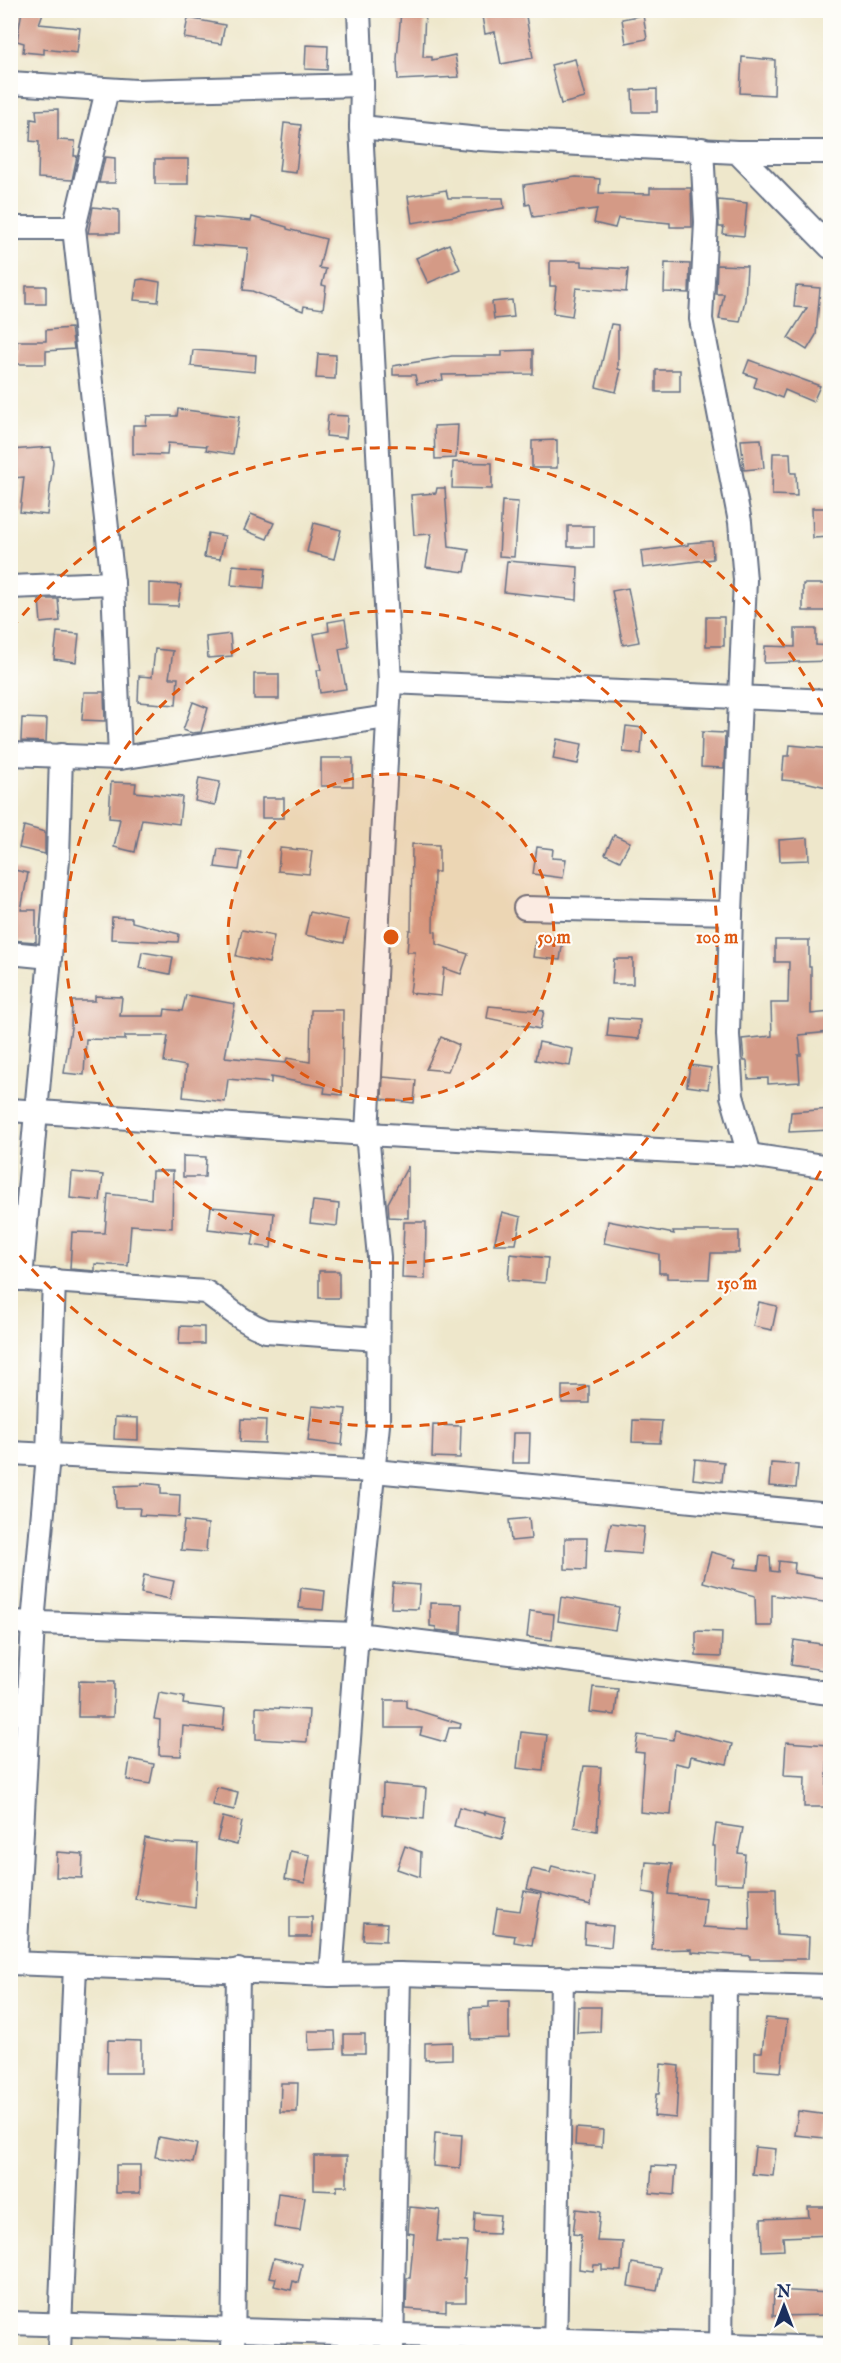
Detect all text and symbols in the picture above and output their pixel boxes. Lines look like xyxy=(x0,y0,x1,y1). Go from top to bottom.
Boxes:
centre of rings xyxy=(381,927,401,947)
text: 50 m xyxy=(537,927,571,950)
text: 100 m xyxy=(696,927,738,950)
text: 150 m xyxy=(717,1273,757,1296)
north arrow xyxy=(754,2276,814,2336)
text: N xyxy=(776,2283,791,2303)

